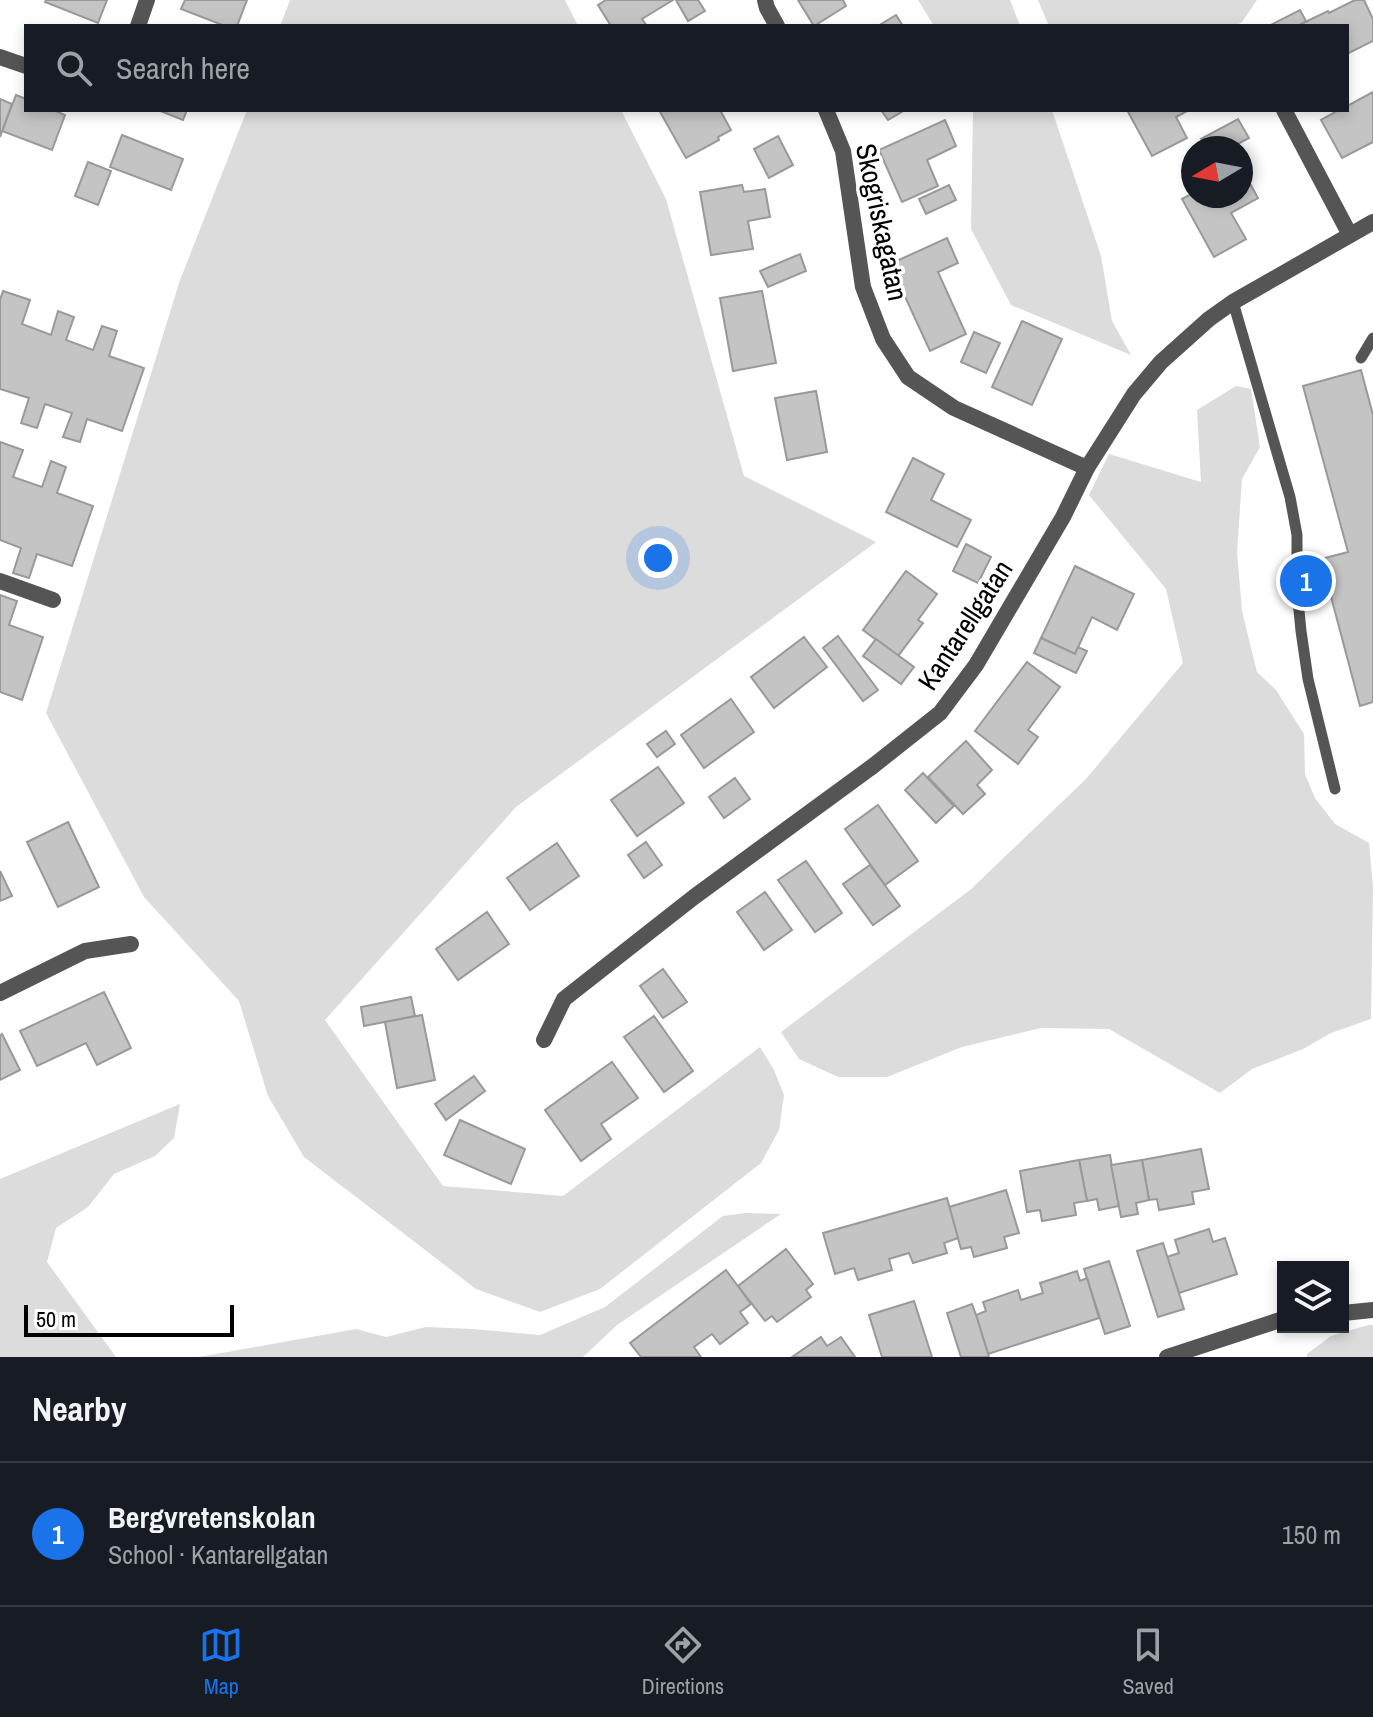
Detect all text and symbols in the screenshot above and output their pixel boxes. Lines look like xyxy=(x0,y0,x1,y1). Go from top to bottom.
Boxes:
search box xyxy=(24,24,1349,112)
icon: search xyxy=(52,46,96,90)
text: Search here xyxy=(116,48,250,88)
north arrow xyxy=(1181,136,1253,208)
street label: Skogriskagatan xyxy=(847,140,917,304)
your location xyxy=(638,538,678,578)
pin: 1 xyxy=(1280,551,1332,611)
street label: Kantarellgatan xyxy=(909,553,1021,697)
map controls xyxy=(1277,1261,1349,1333)
button: layers xyxy=(1277,1261,1349,1333)
scale bar xyxy=(24,1301,234,1337)
text: 50 m xyxy=(36,1304,76,1334)
text: Nearby xyxy=(32,1386,127,1432)
text: Bergvretenskolan xyxy=(108,1497,316,1537)
text: 1 xyxy=(52,1517,64,1552)
text: 150 m xyxy=(1282,1517,1341,1552)
text: School · Kantarellgatan xyxy=(108,1537,328,1572)
tab: Map xyxy=(199,1623,243,1701)
tab: Directions xyxy=(642,1623,724,1701)
tab: Saved xyxy=(1123,1623,1174,1701)

